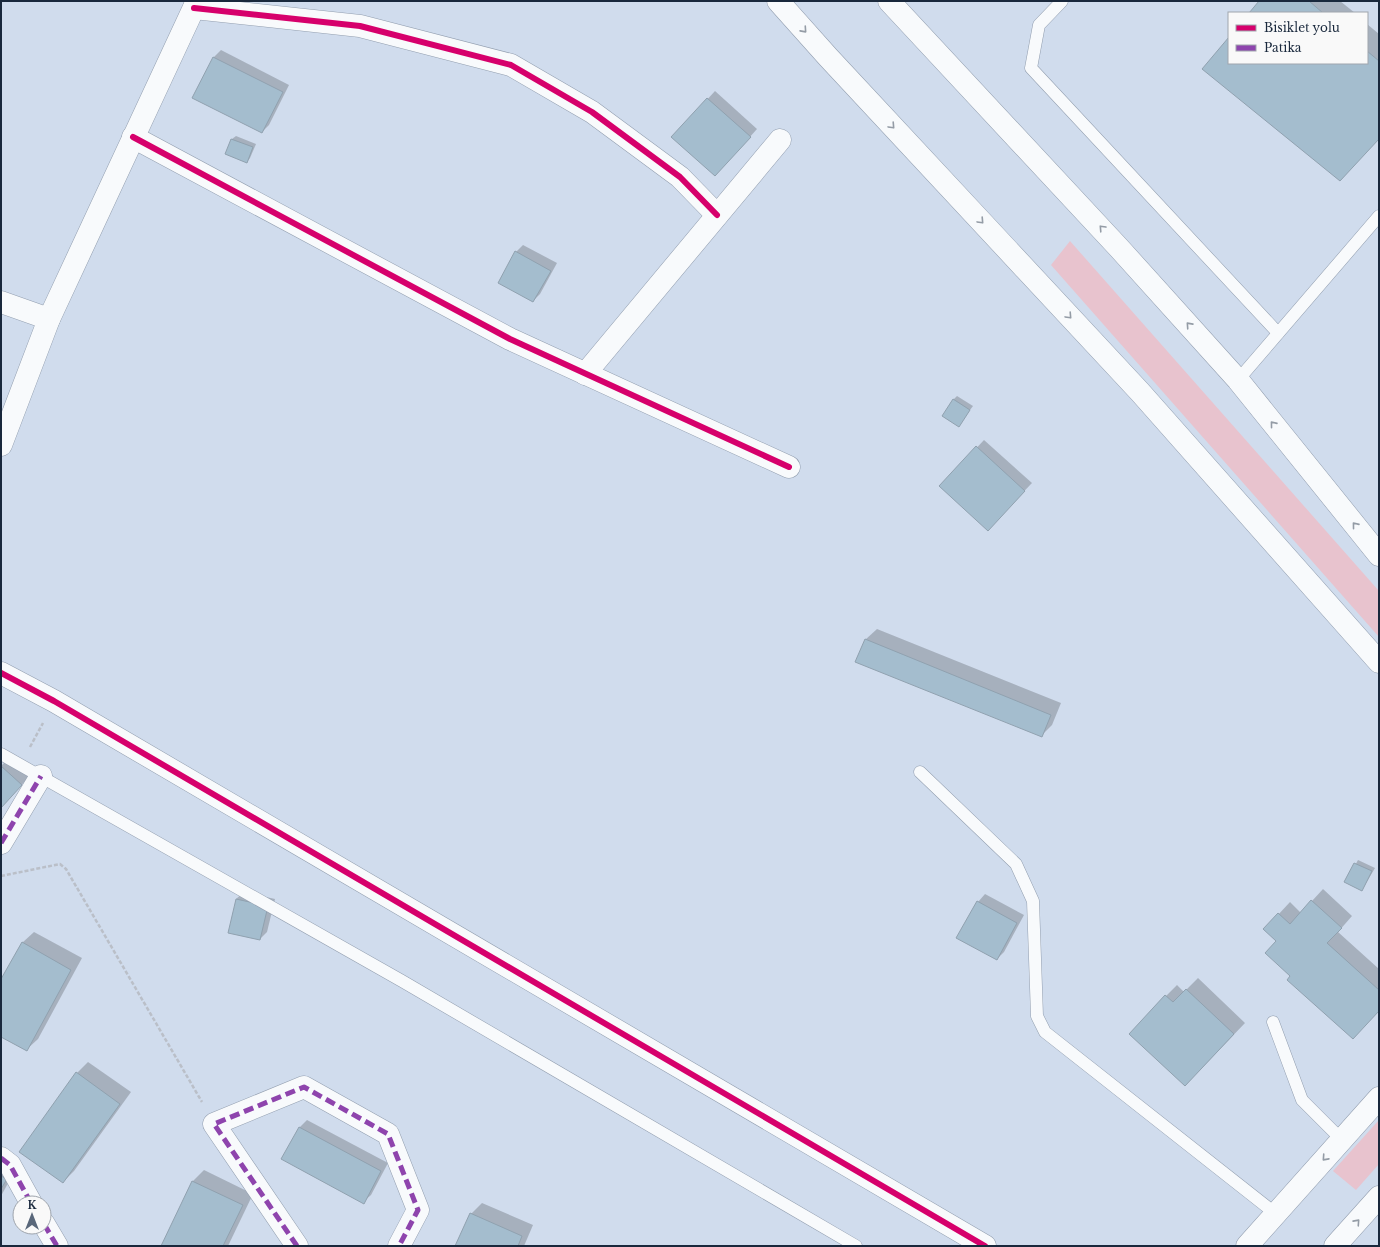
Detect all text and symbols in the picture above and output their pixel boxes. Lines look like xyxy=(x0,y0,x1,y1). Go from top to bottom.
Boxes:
legend xyxy=(1228,12,1368,64)
text: Bisiklet yolu xyxy=(1264,20,1340,35)
one-way arrow xyxy=(799,25,807,33)
text: Patika xyxy=(1264,40,1302,55)
one-way arrow xyxy=(887,121,895,129)
one-way arrow xyxy=(976,216,983,224)
one-way arrow xyxy=(1099,226,1106,233)
one-way arrow xyxy=(1065,311,1072,319)
one-way arrow xyxy=(1186,322,1193,330)
one-way arrow xyxy=(1270,421,1277,428)
one-way arrow xyxy=(1352,523,1359,530)
one-way arrow xyxy=(1323,1154,1330,1161)
north arrow xyxy=(12,1195,52,1235)
text: K xyxy=(27,1198,37,1212)
one-way arrow xyxy=(1352,1219,1359,1227)

